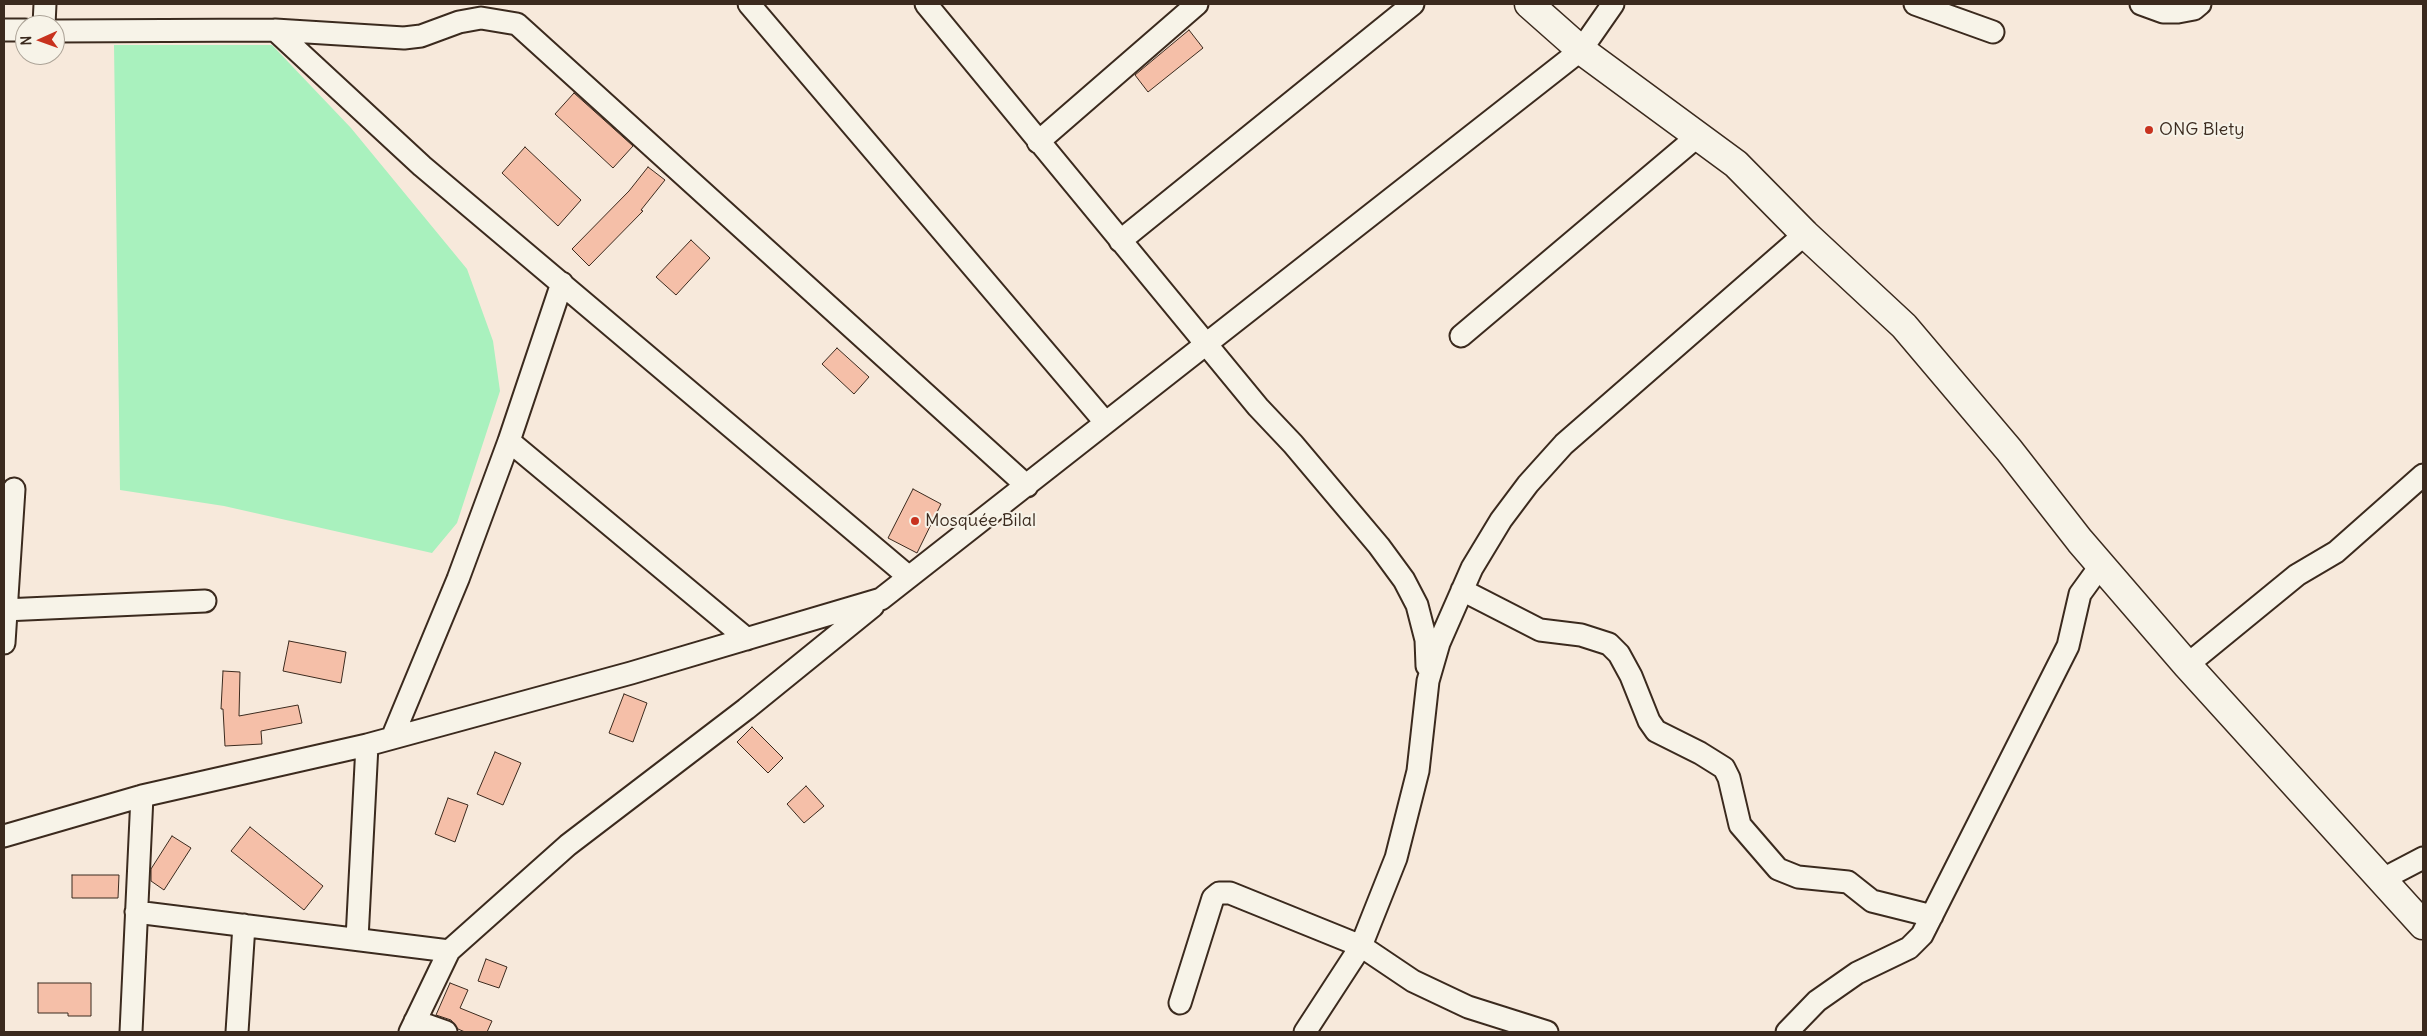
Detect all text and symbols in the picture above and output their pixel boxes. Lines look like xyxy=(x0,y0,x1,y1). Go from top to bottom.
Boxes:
north arrow xyxy=(15,15,65,65)
text: N xyxy=(17,35,35,46)
place label: ONG Blety xyxy=(2159,119,2244,141)
marker: ONG Blety xyxy=(2143,124,2155,136)
place label: Mosquée Bilal xyxy=(925,510,1036,532)
marker: Mosquée Bilal xyxy=(909,515,921,527)

